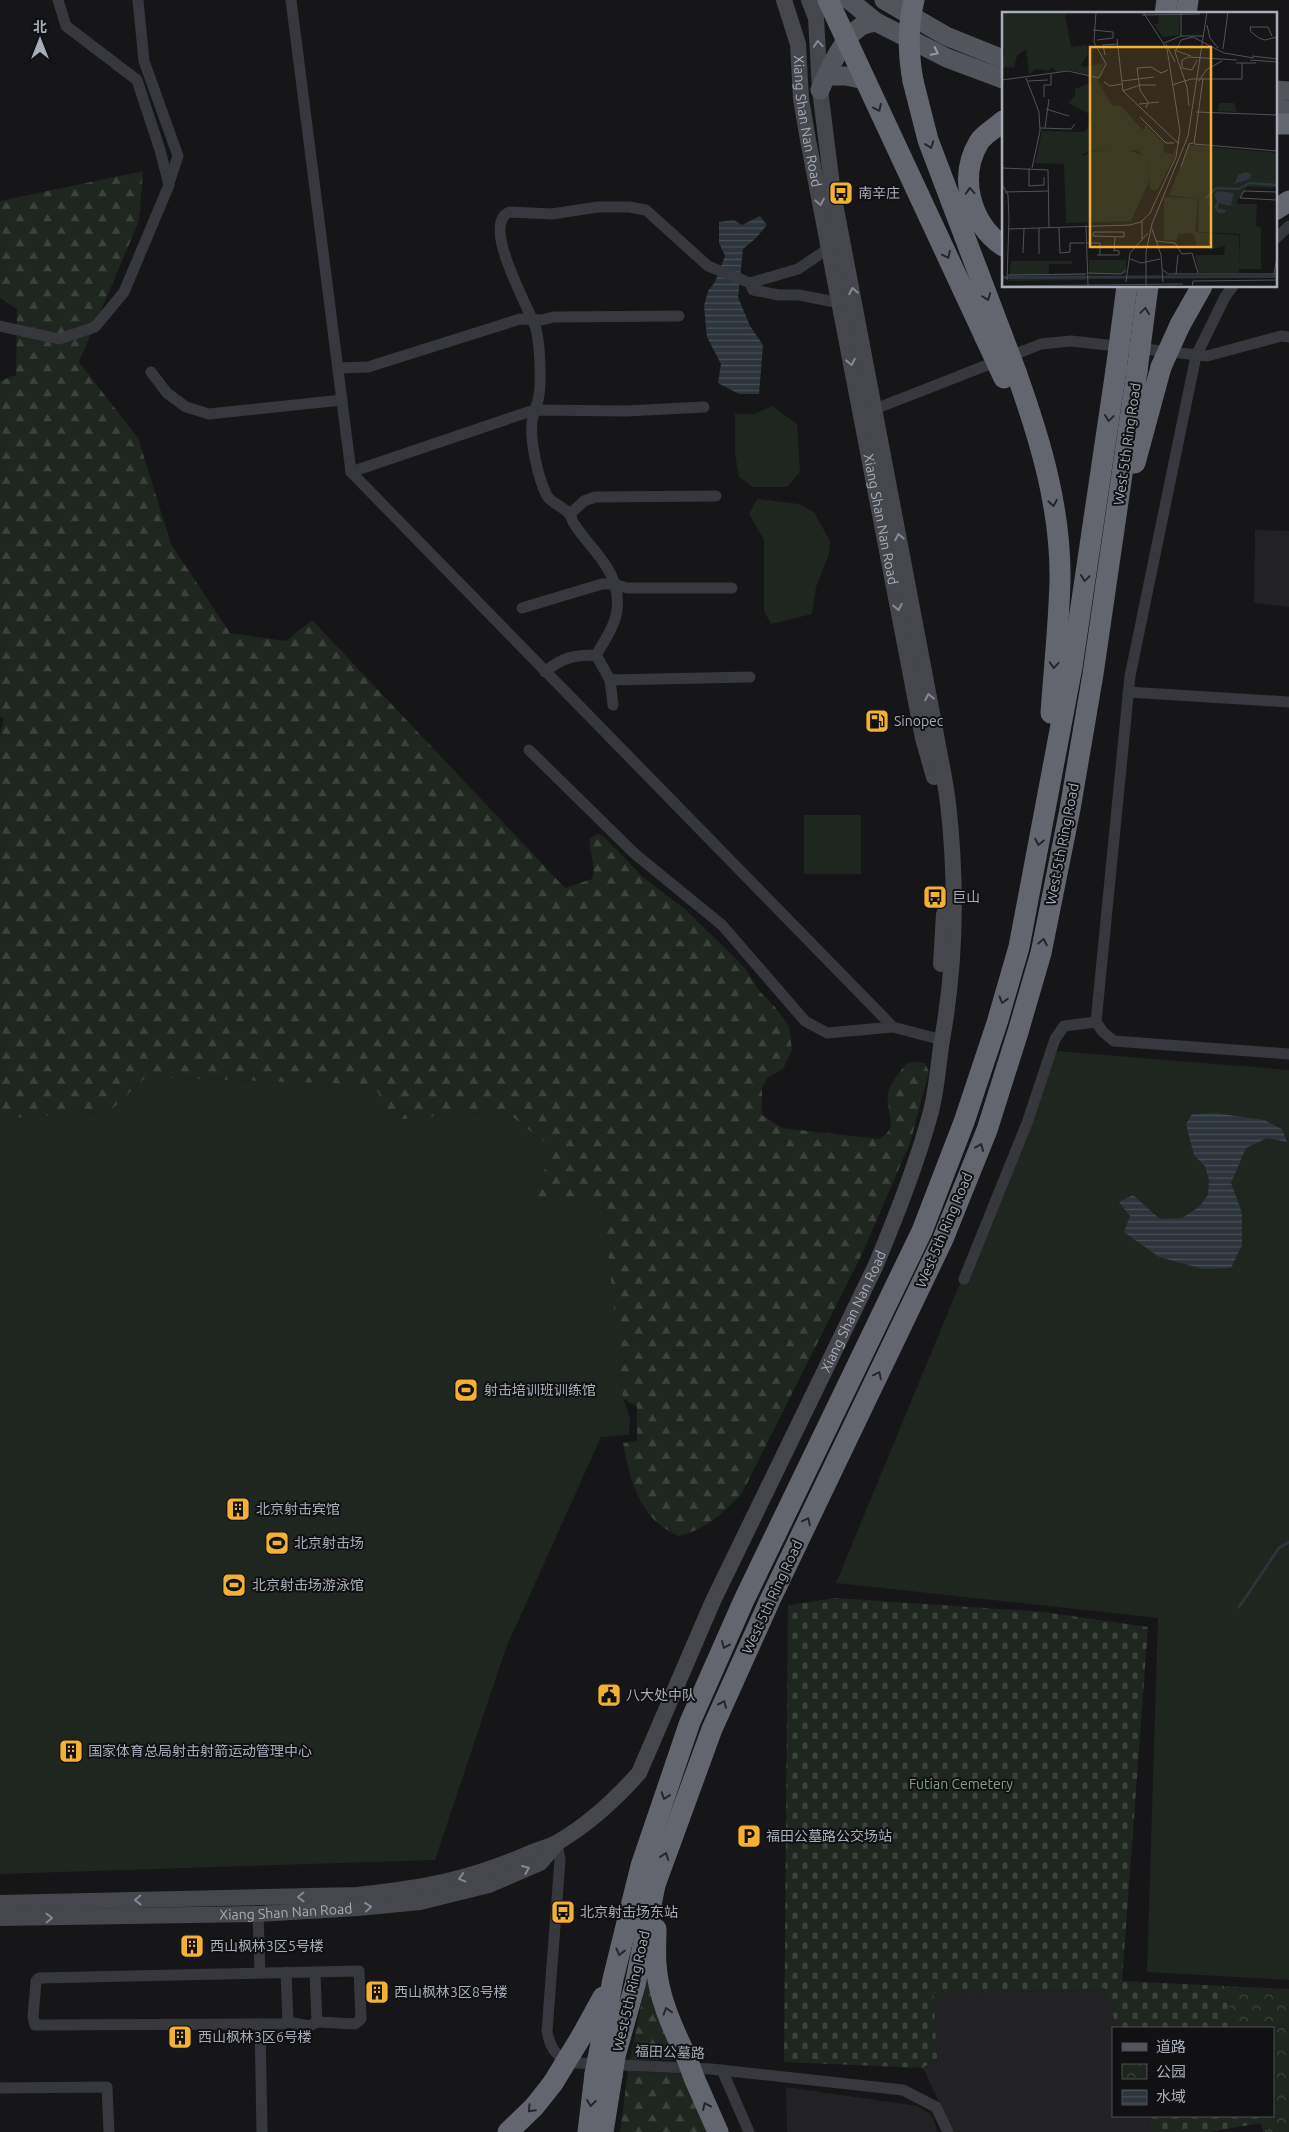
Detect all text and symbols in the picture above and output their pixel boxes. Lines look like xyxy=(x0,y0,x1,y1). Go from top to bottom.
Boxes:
inset map xyxy=(1002,12,1276,288)
north arrow xyxy=(15,15,65,65)
text: 北 xyxy=(33,19,47,35)
one-way arrow xyxy=(813,40,824,48)
one-way arrow xyxy=(930,46,939,56)
street label: Xiang Shan Nan Road xyxy=(791,55,825,188)
one-way arrow xyxy=(871,103,882,112)
one-way arrow xyxy=(924,140,934,149)
bus stop icon: 南辛庄 xyxy=(828,180,854,206)
place label: 南辛庄 xyxy=(858,185,900,201)
one-way arrow xyxy=(964,187,975,195)
one-way arrow xyxy=(815,198,825,207)
one-way arrow xyxy=(940,250,951,259)
one-way arrow xyxy=(848,287,858,296)
one-way arrow xyxy=(981,292,992,301)
one-way arrow xyxy=(1139,307,1150,315)
one-way arrow xyxy=(845,358,856,366)
street label: West 5th Ring Road xyxy=(1110,382,1144,506)
one-way arrow xyxy=(1104,413,1114,422)
street label: Xiang Shan Nan Road xyxy=(861,452,901,586)
one-way arrow xyxy=(1047,498,1057,507)
one-way arrow xyxy=(894,533,904,542)
one-way arrow xyxy=(1080,575,1091,583)
one-way arrow xyxy=(892,603,903,612)
one-way arrow xyxy=(1049,661,1060,669)
one-way arrow xyxy=(924,692,935,701)
fuel station icon: Sinopec xyxy=(864,708,890,734)
place label: Sinopec xyxy=(894,713,944,729)
street label: West 5th Ring Road xyxy=(1042,782,1082,906)
one-way arrow xyxy=(1034,837,1044,846)
bus stop icon: 巨山 xyxy=(922,884,948,910)
place label: 巨山 xyxy=(952,889,980,905)
one-way arrow xyxy=(1038,937,1048,946)
one-way arrow xyxy=(999,996,1009,1004)
one-way arrow xyxy=(974,1143,984,1152)
street label: West 5th Ring Road xyxy=(913,1170,975,1290)
street label: Xiang Shan Nan Road xyxy=(817,1248,889,1375)
one-way arrow xyxy=(872,1371,882,1380)
sports icon: 射击培训班训练馆 xyxy=(453,1377,479,1403)
place label: 射击培训班训练馆 xyxy=(484,1382,596,1398)
building icon: 北京射击宾馆 xyxy=(225,1496,251,1522)
place label: 北京射击宾馆 xyxy=(256,1501,340,1517)
one-way arrow xyxy=(801,1518,811,1527)
sports icon: 北京射击场 xyxy=(264,1530,290,1556)
place label: 北京射击场 xyxy=(294,1535,364,1551)
street label: West 5th Ring Road xyxy=(739,1538,805,1656)
sports icon: 北京射击场游泳馆 xyxy=(221,1572,247,1598)
place label: 北京射击场游泳馆 xyxy=(252,1577,364,1593)
one-way arrow xyxy=(720,1640,731,1649)
public building icon: 八大处中队 xyxy=(596,1682,622,1708)
place label: 八大处中队 xyxy=(626,1687,696,1703)
one-way arrow xyxy=(717,1700,728,1709)
building icon: 国家体育总局射击射箭运动管理中心 xyxy=(58,1738,84,1764)
place label: 国家体育总局射击射箭运动管理中心 xyxy=(88,1743,312,1759)
park label: Futian Cemetery xyxy=(909,1776,1013,1792)
one-way arrow xyxy=(661,1791,671,1799)
parking icon: 福田公墓路公交场站 xyxy=(736,1823,762,1849)
place label: 福田公墓路公交场站 xyxy=(766,1828,892,1844)
one-way arrow xyxy=(659,1852,669,1861)
one-way arrow xyxy=(521,1865,529,1875)
one-way arrow xyxy=(458,1873,466,1883)
one-way arrow xyxy=(297,1891,305,1902)
one-way arrow xyxy=(134,1895,142,1905)
bus stop icon: 北京射击场东站 xyxy=(550,1899,576,1925)
street label: Xiang Shan Nan Road xyxy=(219,1900,353,1923)
one-way arrow xyxy=(365,1902,373,1913)
place label: 北京射击场东站 xyxy=(580,1904,678,1920)
one-way arrow xyxy=(45,1913,53,1923)
street label: West 5th Ring Road xyxy=(609,1929,653,2053)
building icon: 西山枫林3区5号楼 xyxy=(179,1933,205,1959)
place label: 西山枫林3区5号楼 xyxy=(210,1938,324,1954)
one-way arrow xyxy=(615,1947,626,1956)
building icon: 西山枫林3区8号楼 xyxy=(364,1979,390,2005)
place label: 西山枫林3区8号楼 xyxy=(394,1984,508,2000)
one-way arrow xyxy=(662,2007,672,2016)
building icon: 西山枫林3区6号楼 xyxy=(167,2024,193,2050)
legend xyxy=(1112,2027,1274,2117)
place label: 西山枫林3区6号楼 xyxy=(198,2029,312,2045)
text: 道路 xyxy=(1156,2038,1186,2055)
street label: 福田公墓路 xyxy=(635,2043,705,2061)
text: 公园 xyxy=(1156,2063,1186,2080)
text: 水域 xyxy=(1156,2088,1186,2105)
one-way arrow xyxy=(586,2100,597,2108)
one-way arrow xyxy=(702,2102,713,2111)
one-way arrow xyxy=(528,2103,537,2112)

